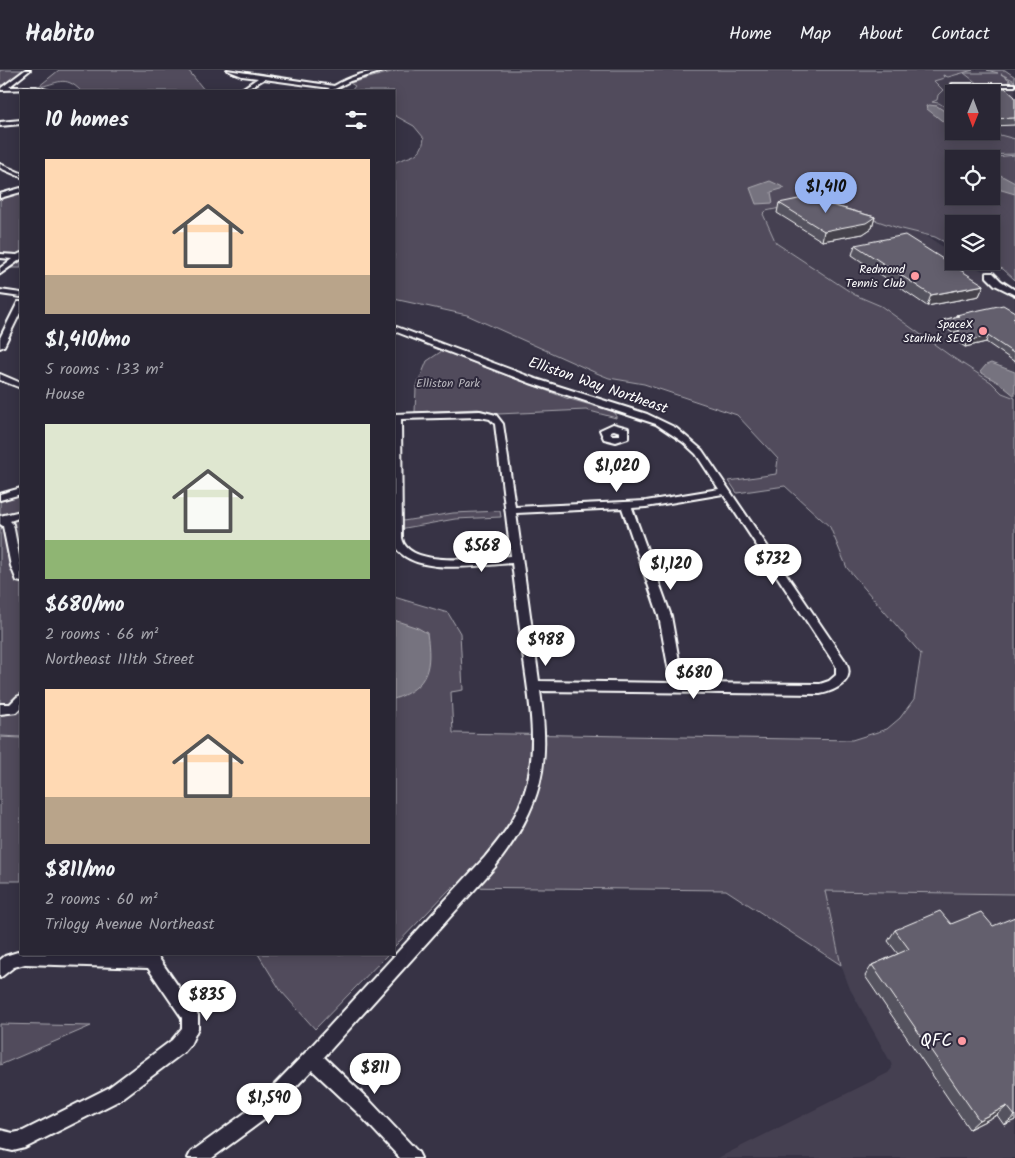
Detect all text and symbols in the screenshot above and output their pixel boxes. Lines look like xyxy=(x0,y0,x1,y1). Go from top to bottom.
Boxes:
text: Habito xyxy=(25,15,94,54)
text: Home xyxy=(729,20,772,49)
text: Map xyxy=(800,20,831,49)
text: About xyxy=(859,20,903,49)
text: Contact xyxy=(931,20,990,49)
north arrow xyxy=(945,85,1000,140)
map controls xyxy=(945,85,1000,270)
text: 10 homes xyxy=(45,104,129,137)
icon: filters xyxy=(342,106,370,134)
button: locate xyxy=(945,150,1000,205)
pin: $1,410 xyxy=(785,172,867,214)
text: $1,410 xyxy=(806,175,846,200)
icon: home xyxy=(163,191,253,281)
button: layers xyxy=(945,215,1000,270)
place label: Redmond Tennis Club xyxy=(845,260,906,293)
marker: Redmond Tennis Club xyxy=(909,270,921,282)
place label: SpaceX Starlink SE08 xyxy=(903,315,974,348)
text: $1,410/mo xyxy=(45,324,131,357)
marker: SpaceX Starlink SE08 xyxy=(977,325,989,337)
street label: Elliston Way Northeast xyxy=(525,351,671,421)
text: 5 rooms · 133 m² xyxy=(45,357,163,382)
park label: Elliston Park xyxy=(416,374,480,393)
text: House xyxy=(45,382,85,407)
pin: $1,020 xyxy=(576,450,658,493)
text: $1,020 xyxy=(595,454,639,479)
icon: home xyxy=(163,456,253,546)
pin: $568 xyxy=(452,530,512,573)
text: $568 xyxy=(464,534,500,559)
pin: $732 xyxy=(743,544,803,586)
text: $732 xyxy=(755,547,791,572)
pin: $1,120 xyxy=(630,548,712,591)
text: $1,120 xyxy=(651,552,691,577)
text: $680/mo xyxy=(45,589,125,622)
text: 2 rooms · 66 m² xyxy=(45,622,159,647)
pin: $988 xyxy=(516,624,576,667)
text: $988 xyxy=(528,628,564,653)
text: Northeast 111th Street xyxy=(45,647,194,672)
pin: $680 xyxy=(664,658,724,700)
text: $680 xyxy=(676,661,712,686)
icon: home xyxy=(163,721,253,811)
text: $811/mo xyxy=(45,854,115,887)
text: 2 rooms · 60 m² xyxy=(45,887,158,912)
text: Trilogy Avenue Northeast xyxy=(45,912,215,937)
pin: $835 xyxy=(177,980,237,1022)
text: $835 xyxy=(189,983,225,1008)
place label: QFC xyxy=(920,1027,952,1056)
marker: QFC xyxy=(956,1035,968,1047)
pin: $811 xyxy=(345,1052,405,1095)
text: $811 xyxy=(361,1056,389,1081)
pin: $1,590 xyxy=(228,1082,310,1125)
text: $1,590 xyxy=(248,1086,290,1111)

